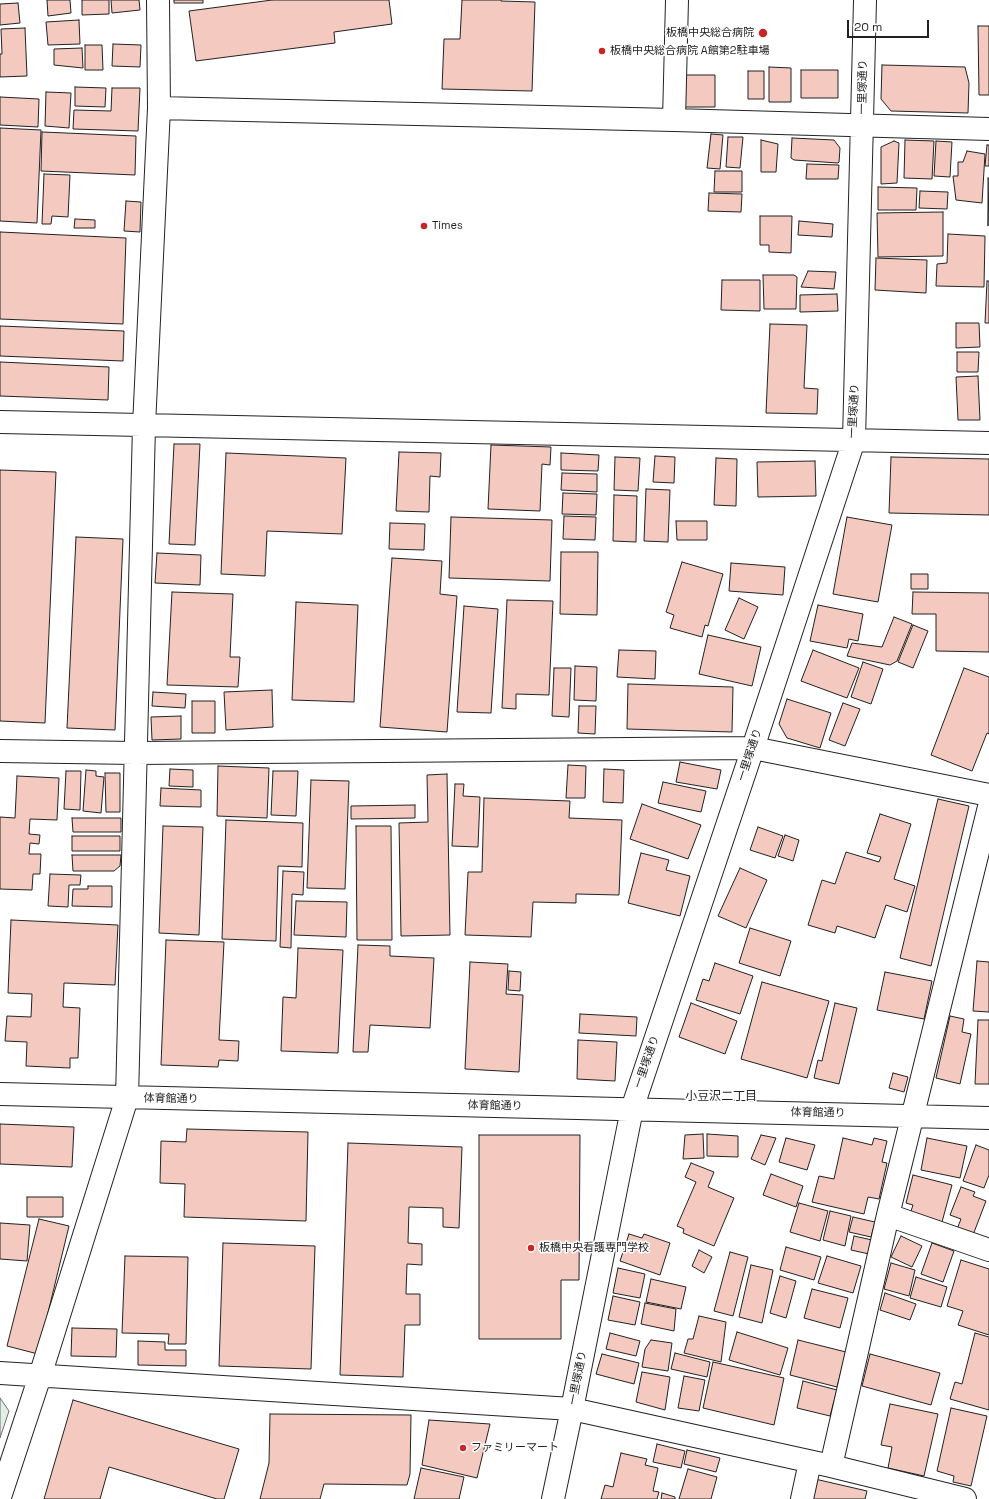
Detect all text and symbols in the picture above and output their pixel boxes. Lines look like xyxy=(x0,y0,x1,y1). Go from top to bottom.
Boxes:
scale bar xyxy=(849,12,931,38)
text: 20 m xyxy=(854,19,882,35)
place label: 板橋中央総合病院 xyxy=(666,26,754,40)
marker: 板橋中央総合病院 xyxy=(757,27,769,39)
place label: 板橋中央総合病院 A館第2駐車場 xyxy=(610,44,769,58)
marker: 板橋中央総合病院 A館第2駐車場 xyxy=(597,46,607,56)
street label: 一里塚通り xyxy=(856,59,870,115)
place label: Times xyxy=(432,219,463,233)
marker: Times xyxy=(419,221,429,231)
street label: 一里塚通り xyxy=(846,383,862,439)
street label: 一里塚通り xyxy=(735,727,765,783)
street label: 一里塚通り xyxy=(632,1034,662,1090)
district label: 小豆沢二丁目 xyxy=(685,1090,757,1104)
street label: 体育館通り xyxy=(143,1092,199,1106)
street label: 体育館通り xyxy=(467,1099,523,1113)
street label: 体育館通り xyxy=(790,1106,846,1120)
place label: 板橋中央看護専門学校 xyxy=(539,1241,649,1255)
marker: 板橋中央看護専門学校 xyxy=(526,1243,536,1253)
street label: 一里塚通り xyxy=(566,1350,590,1406)
place label: ファミリーマート xyxy=(471,1441,559,1455)
marker: ファミリーマート xyxy=(458,1443,468,1453)

